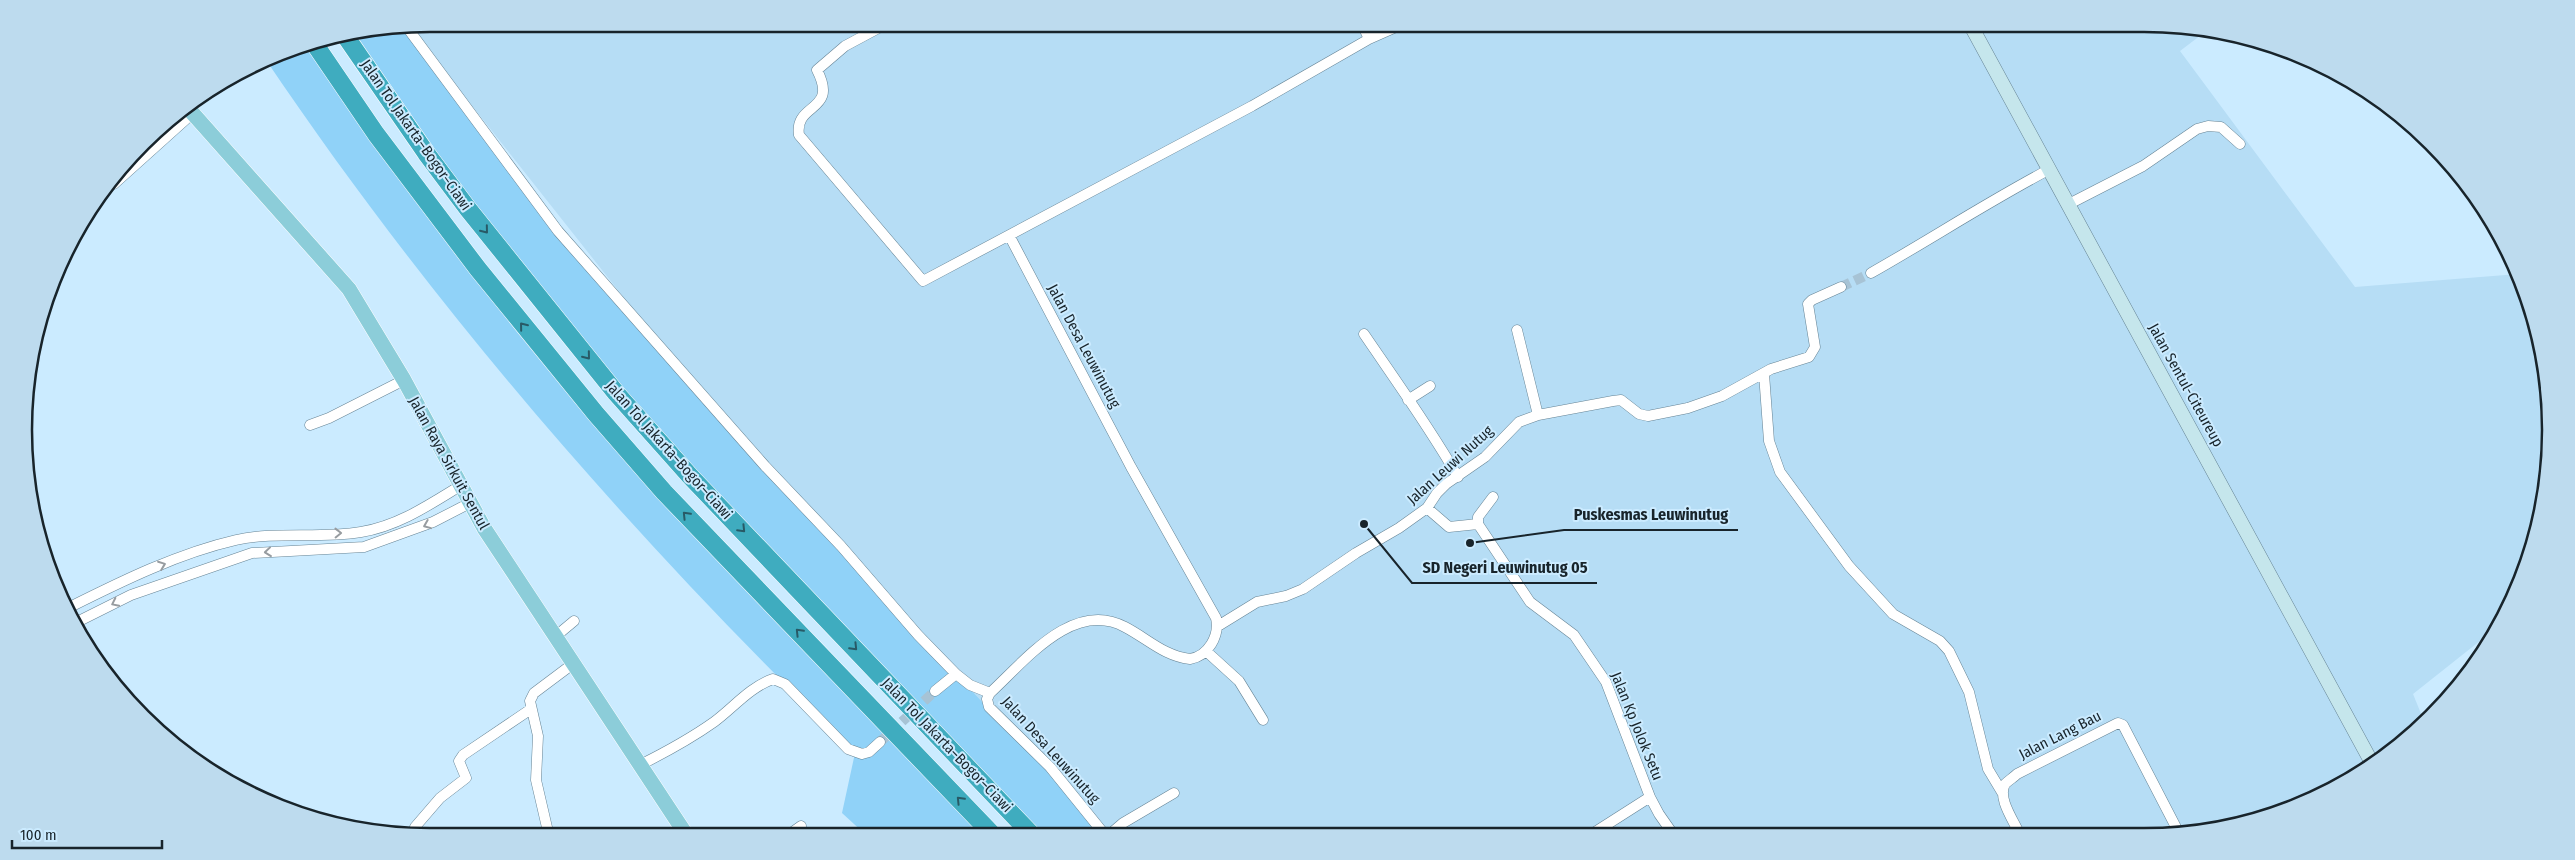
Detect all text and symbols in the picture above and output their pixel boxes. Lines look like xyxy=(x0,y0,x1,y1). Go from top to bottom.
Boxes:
street label: Jalan Tol Jakarta–Bogor–Ciawi xyxy=(357,56,475,214)
one-way arrow xyxy=(479,224,488,233)
street label: Jalan Desa Leuwinutug xyxy=(1044,281,1124,411)
street label: Jalan Sentul-Citeureup xyxy=(2145,320,2227,450)
one-way arrow xyxy=(520,322,529,331)
one-way arrow xyxy=(581,350,589,359)
street label: Jalan Tol Jakarta–Bogor–Ciawi xyxy=(602,377,736,523)
street label: Jalan Raya Sirkuit Sentul xyxy=(405,393,493,533)
street label: Jalan Leuwi Nutug xyxy=(1403,422,1497,508)
callout: Puskesmas Leuwinutug xyxy=(1564,499,1738,530)
text: Puskesmas Leuwinutug xyxy=(1574,505,1728,524)
one-way arrow xyxy=(683,512,692,521)
one-way arrow xyxy=(423,518,432,529)
one-way arrow xyxy=(736,524,745,533)
one-way arrow xyxy=(334,528,342,538)
one-way arrow xyxy=(264,546,272,557)
callout: SD Negeri Leuwinutug 05 xyxy=(1412,552,1597,583)
text: SD Negeri Leuwinutug 05 xyxy=(1422,558,1588,577)
one-way arrow xyxy=(158,561,166,571)
one-way arrow xyxy=(111,597,120,607)
one-way arrow xyxy=(796,629,805,638)
one-way arrow xyxy=(848,641,857,650)
street label: Jalan Kp Jolok Setu xyxy=(1607,669,1667,783)
street label: Jalan Tol Jakarta–Bogor–Ciawi xyxy=(878,674,1016,816)
street label: Jalan Desa Leuwinutug xyxy=(998,693,1104,807)
street label: Jalan Lang Bau xyxy=(2016,707,2104,763)
one-way arrow xyxy=(957,797,966,806)
scale bar xyxy=(12,818,162,850)
text: 100 m xyxy=(20,826,57,844)

